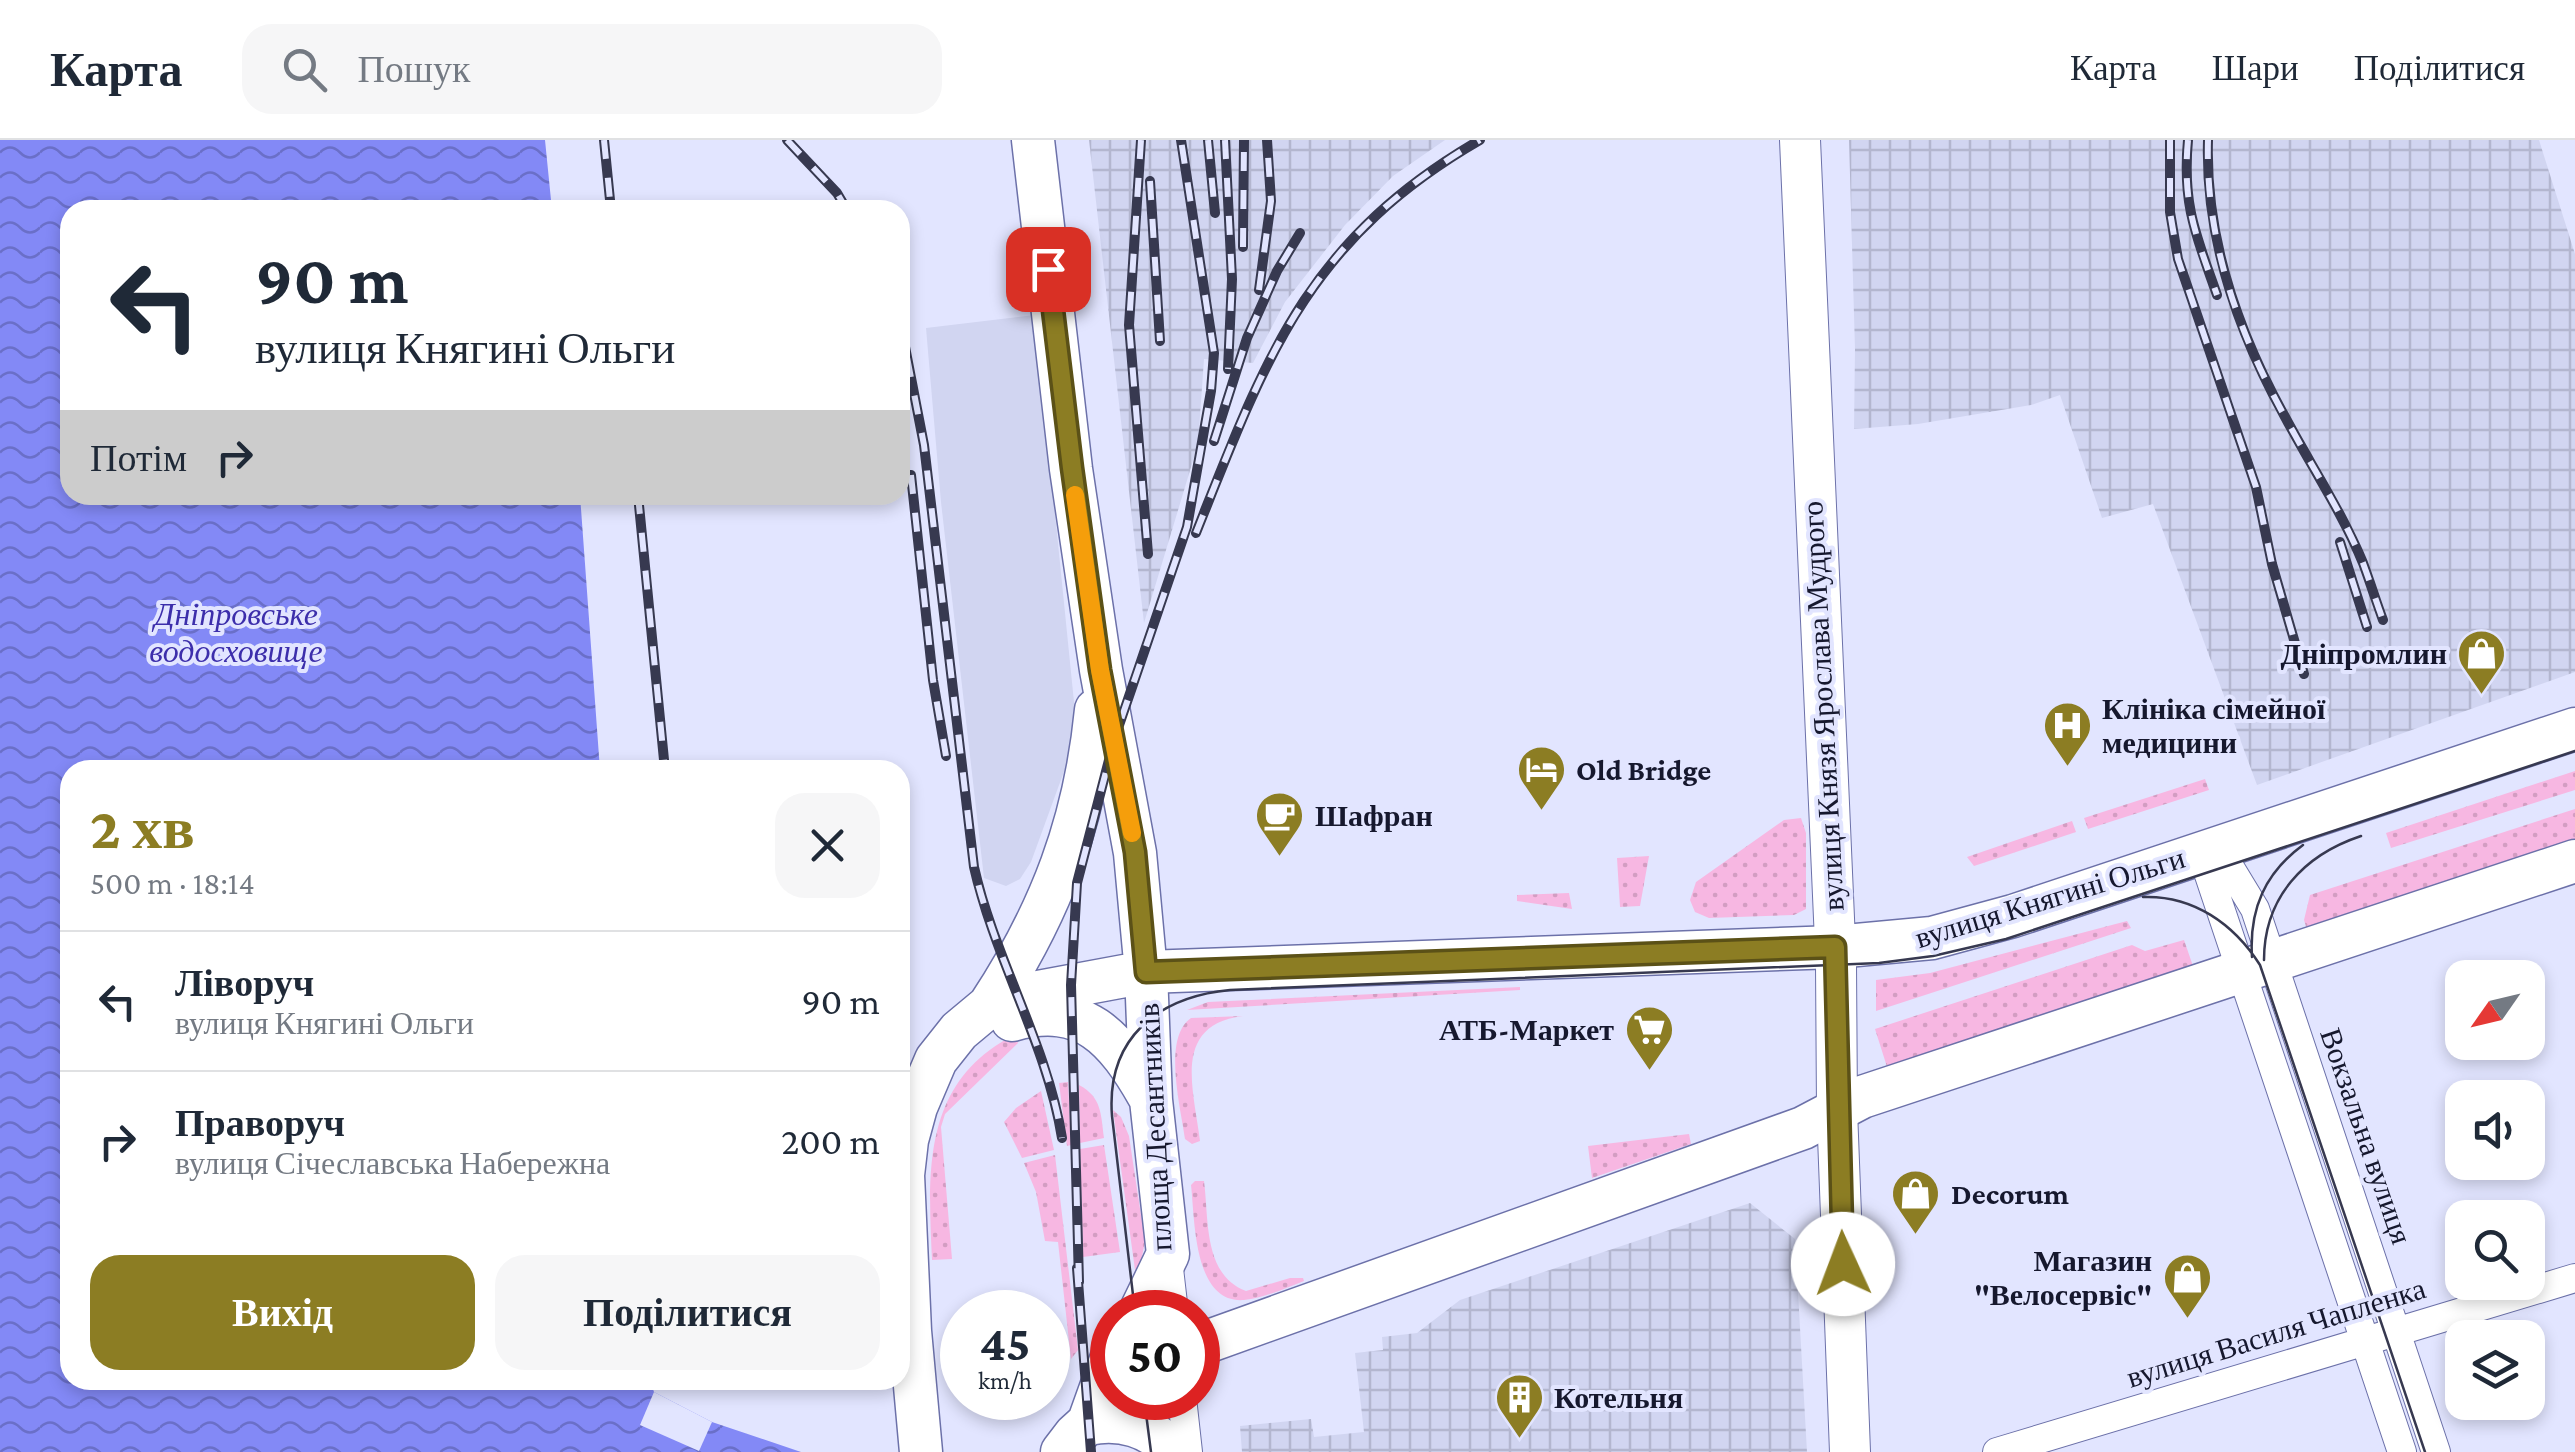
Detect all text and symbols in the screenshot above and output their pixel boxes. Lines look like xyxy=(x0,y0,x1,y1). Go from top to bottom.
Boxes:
search box xyxy=(242,24,942,114)
icon: search xyxy=(277,42,332,97)
text: Карта xyxy=(50,43,182,96)
text: Пошук xyxy=(357,48,471,90)
text: Карта xyxy=(2070,49,2157,88)
text: Шари xyxy=(2212,49,2299,88)
text: Поділитися xyxy=(2354,49,2525,88)
pin xyxy=(1006,227,1091,312)
icon: left xyxy=(90,240,220,370)
text: 90 m xyxy=(255,240,408,318)
icon: arrive xyxy=(1021,242,1076,297)
text: вулиця Княгині Ольги xyxy=(255,323,675,373)
icon: right xyxy=(207,430,262,485)
text: Потім xyxy=(90,437,187,479)
street label: вулиця Князя Ярослава Мудрого xyxy=(1795,500,1850,912)
water label: Дніпровське водосховище xyxy=(149,596,323,669)
shop icon: Дніпромлин xyxy=(2456,628,2508,696)
place label: Дніпромлин xyxy=(2281,637,2447,670)
place label: Клініка сімейної медицини xyxy=(2102,692,2326,759)
hospital icon: Клініка сімейної медицини xyxy=(2041,700,2093,768)
hotel icon: Old Bridge xyxy=(1515,744,1567,812)
place label: Old Bridge xyxy=(1576,753,1711,786)
cafe icon: Шафран xyxy=(1254,790,1306,858)
button: close xyxy=(775,793,880,898)
text: 2 хв xyxy=(90,794,195,861)
place label: Шафран xyxy=(1315,799,1433,832)
street label: вулиця Княгині Ольги xyxy=(1911,841,2189,954)
text: 500 m · 18:14 xyxy=(90,865,255,901)
north arrow xyxy=(2445,960,2545,1060)
map controls xyxy=(2445,960,2545,1420)
text: Ліворуч xyxy=(175,962,314,1004)
icon: left xyxy=(90,974,145,1029)
text: 90 m xyxy=(802,980,880,1022)
street label: площа Десантників xyxy=(1132,1002,1177,1252)
supermarket icon: АТБ-Маркет xyxy=(1623,1004,1675,1072)
text: вулиця Княгині Ольги xyxy=(175,1005,474,1041)
place label: АТБ-Маркет xyxy=(1439,1013,1614,1046)
street label: Вокзальна вулиця xyxy=(2314,1024,2419,1248)
button: sound xyxy=(2445,1080,2545,1180)
text: Праворуч xyxy=(175,1102,345,1144)
icon: right xyxy=(90,1114,145,1169)
text: 200 m xyxy=(781,1120,880,1162)
text: вулиця Січеславська Набережна xyxy=(175,1145,610,1181)
shop icon: Decorum xyxy=(1890,1168,1942,1236)
place label: Decorum xyxy=(1951,1177,2070,1210)
button: search xyxy=(2445,1200,2545,1300)
position arrow xyxy=(1791,1212,1895,1316)
place label: Магазин "Велосервіс" xyxy=(1974,1244,2152,1311)
shop icon: Магазин "Велосервіс" xyxy=(2161,1252,2213,1320)
button: Вихід xyxy=(90,1255,475,1370)
button: Поділитися xyxy=(495,1255,880,1370)
street label: вулиця Василя Чапленка xyxy=(2122,1271,2429,1394)
speed limit sign: 50 xyxy=(1090,1290,1220,1420)
text: 45 xyxy=(979,1315,1031,1371)
button: layers xyxy=(2445,1320,2545,1420)
text: km/h xyxy=(978,1367,1032,1394)
building icon: Котельня xyxy=(1493,1372,1545,1440)
place label: Котельня xyxy=(1554,1381,1683,1414)

